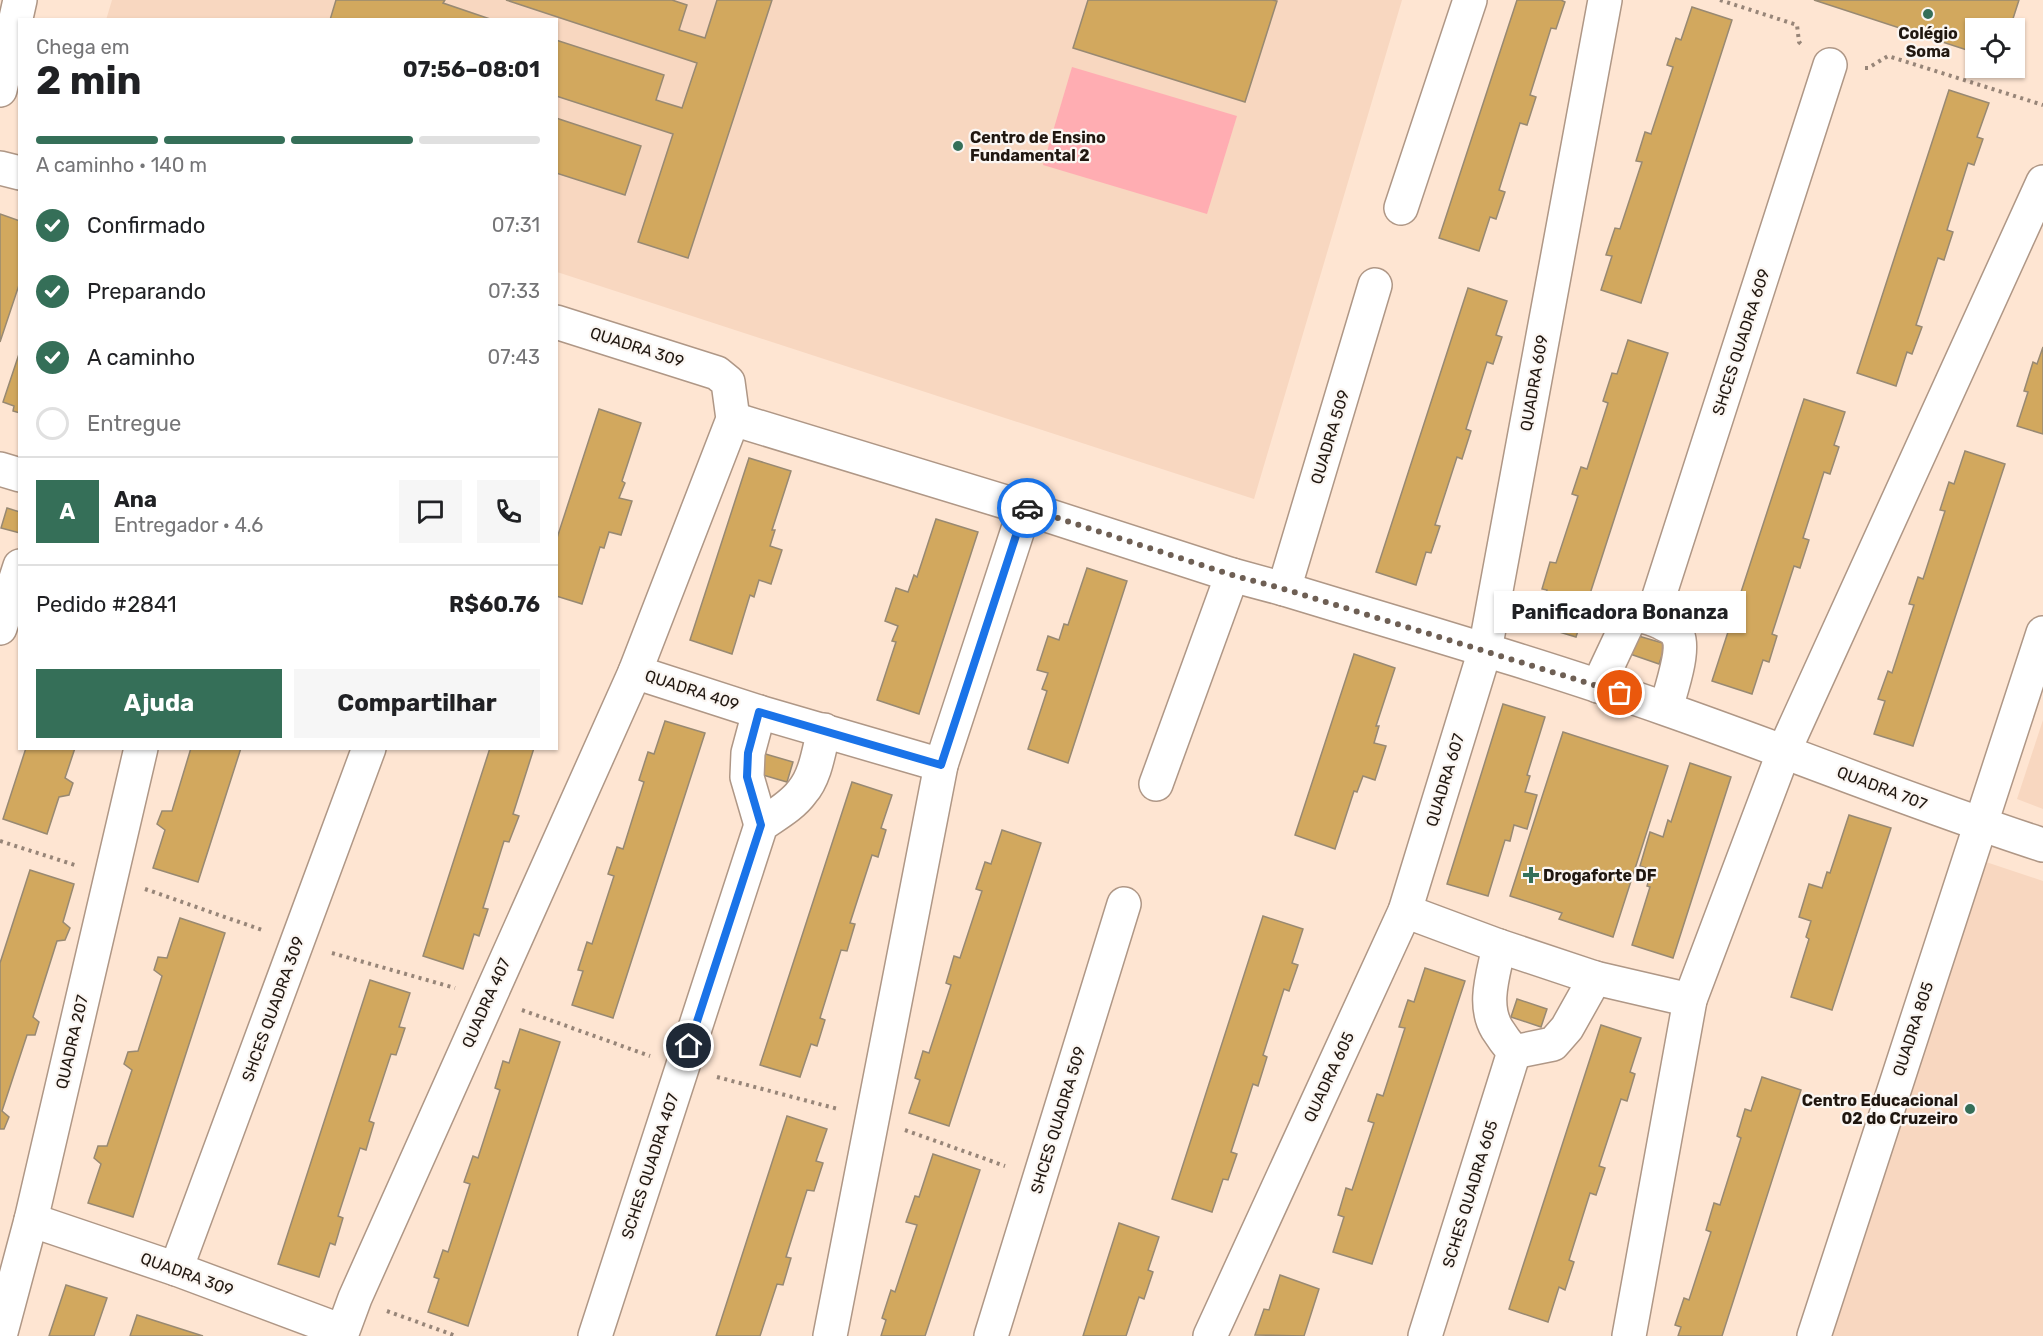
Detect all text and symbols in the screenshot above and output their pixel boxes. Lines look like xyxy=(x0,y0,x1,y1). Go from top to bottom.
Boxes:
marker: Colégio Soma xyxy=(1921,7,1935,21)
map controls xyxy=(1965,18,2025,78)
button: locate xyxy=(1965,18,2025,78)
place label: Colégio Soma xyxy=(1898,24,1958,61)
text: Chega em xyxy=(36,35,130,59)
text: 07:56–08:01 xyxy=(403,56,540,83)
text: 2 min xyxy=(36,58,142,104)
place label: Centro de Ensino Fundamental 2 xyxy=(970,128,1106,165)
marker: Centro de Ensino Fundamental 2 xyxy=(951,139,965,153)
text: A caminho · 140 m xyxy=(36,153,207,177)
icon: check xyxy=(36,209,69,242)
text: Confirmado xyxy=(87,212,205,239)
text: 07:31 xyxy=(492,213,540,237)
street label: SHCES QUADRA 609 xyxy=(1708,266,1774,418)
icon: check xyxy=(36,275,69,308)
text: Preparando xyxy=(87,278,206,305)
text: 07:33 xyxy=(488,279,540,303)
street label: QUADRA 309 xyxy=(588,323,686,371)
street label: QUADRA 609 xyxy=(1516,333,1552,433)
icon: check xyxy=(36,341,69,374)
text: A caminho xyxy=(87,344,195,371)
text: 07:43 xyxy=(487,345,540,369)
street label: QUADRA 509 xyxy=(1307,388,1353,486)
text: Entregue xyxy=(87,410,181,437)
courier xyxy=(997,478,1057,538)
button: chat xyxy=(399,480,462,543)
button: phone xyxy=(477,480,540,543)
text: Ana xyxy=(114,486,157,513)
icon: car xyxy=(1011,492,1044,525)
text: A xyxy=(60,498,75,525)
text: Entregador · 4.6 xyxy=(114,513,263,537)
text: Pedido #2841 xyxy=(36,591,177,618)
text: R$60.76 xyxy=(449,591,540,618)
callout: Panificadora Bonanza xyxy=(1494,591,1746,633)
text: Panificadora Bonanza xyxy=(1511,600,1729,624)
street label: QUADRA 409 xyxy=(643,666,741,714)
pin xyxy=(1594,667,1645,718)
button: Ajuda xyxy=(36,669,282,738)
button: Compartilhar xyxy=(294,669,540,738)
icon: bag xyxy=(1603,676,1636,709)
street label: QUADRA 607 xyxy=(1422,731,1468,829)
street label: QUADRA 707 xyxy=(1834,762,1930,814)
place label: Drogaforte DF xyxy=(1543,866,1657,885)
marker: Drogaforte DF xyxy=(1524,868,1538,882)
street label: SHCES QUADRA 309 xyxy=(238,934,308,1084)
street label: QUADRA 407 xyxy=(458,955,514,1051)
street label: QUADRA 805 xyxy=(1889,979,1937,1079)
street label: QUADRA 207 xyxy=(52,993,92,1091)
pin xyxy=(663,1020,714,1071)
icon: home xyxy=(672,1029,705,1062)
street label: QUADRA 605 xyxy=(1300,1029,1358,1125)
street label: SHCES QUADRA 509 xyxy=(1027,1044,1089,1196)
street label: SCHES QUADRA 407 xyxy=(617,1091,683,1241)
place label: Centro Educacional 02 do Cruzeiro xyxy=(1802,1091,1958,1128)
marker: Centro Educacional 02 do Cruzeiro xyxy=(1963,1102,1977,1116)
street label: SCHES QUADRA 605 xyxy=(1439,1118,1501,1270)
street label: QUADRA 309 xyxy=(138,1248,236,1300)

